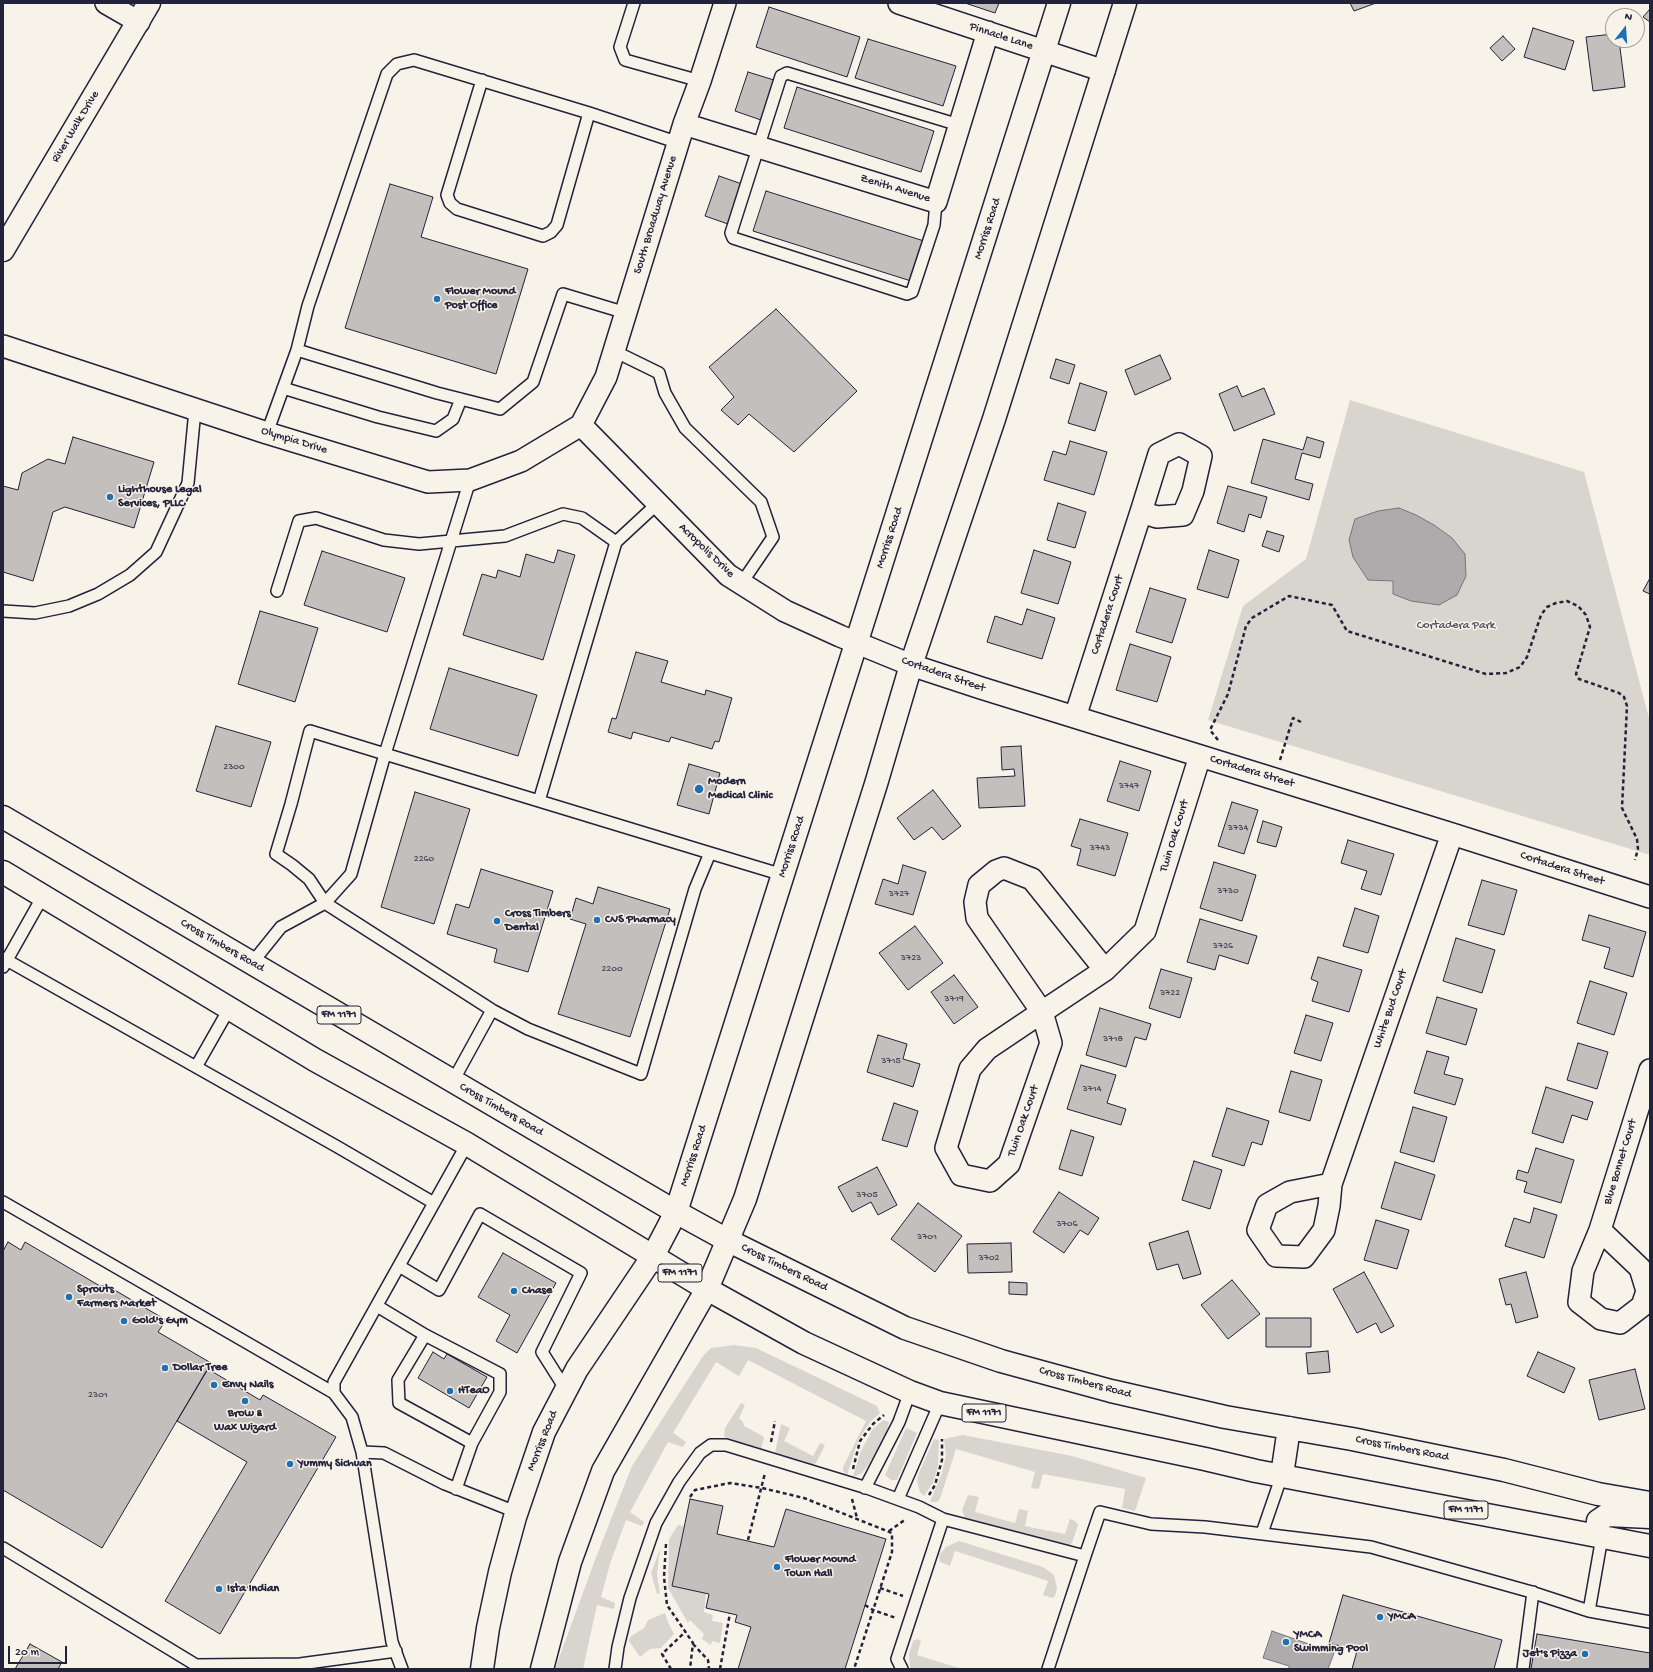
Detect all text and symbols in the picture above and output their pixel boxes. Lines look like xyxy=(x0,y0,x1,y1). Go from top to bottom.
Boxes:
north arrow xyxy=(1605,8,1645,48)
text: N xyxy=(1623,11,1633,24)
street label: Pinnacle Lane xyxy=(967,20,1035,54)
street label: River Walk Drive xyxy=(49,88,103,166)
street label: South Broadway Avenue xyxy=(631,154,681,276)
street label: Zenith Avenue xyxy=(858,172,932,206)
street label: Morriss Road xyxy=(971,197,1005,261)
place label: Flower Mound Post Office xyxy=(445,285,516,313)
marker: Flower Mound Post Office xyxy=(432,294,442,304)
street label: Olympia Drive xyxy=(259,424,329,458)
place label: Lighthouse Legal Services, PLLC xyxy=(118,483,202,511)
marker: Lighthouse Legal Services, PLLC xyxy=(105,492,115,502)
street label: Morriss Road xyxy=(873,506,907,570)
street label: Acropolis Drive xyxy=(675,521,737,581)
street label: Cortadera Court xyxy=(1088,573,1128,657)
park label: Cortadera Park xyxy=(1417,619,1495,633)
street label: Cortadera Street xyxy=(899,654,987,696)
street label: Cortadera Street xyxy=(1208,752,1296,792)
house number: 2300 xyxy=(223,761,245,773)
place label: Modern Medical Clinic xyxy=(708,775,773,803)
house number: 3747 xyxy=(1119,780,1139,792)
marker: Modern Medical Clinic xyxy=(693,783,705,795)
street label: Twin Oak Court xyxy=(1157,798,1193,874)
street label: Morriss Road xyxy=(775,815,809,879)
house number: 3734 xyxy=(1228,822,1248,834)
house number: 3743 xyxy=(1090,842,1110,854)
street label: Cortadera Street xyxy=(1518,849,1606,889)
house number: 2260 xyxy=(414,853,434,865)
house number: 3730 xyxy=(1217,885,1239,897)
house number: 3727 xyxy=(889,888,909,900)
place label: Cross Timbers Dental xyxy=(505,907,571,935)
place label: CVS Pharmacy xyxy=(605,913,676,927)
marker: CVS Pharmacy xyxy=(592,915,602,925)
street label: Cross Timbers Road xyxy=(177,916,267,976)
marker: Cross Timbers Dental xyxy=(492,916,502,926)
house number: 3726 xyxy=(1213,940,1233,952)
house number: 3723 xyxy=(901,952,921,964)
house number: 2200 xyxy=(601,963,623,975)
street label: White Bud Court xyxy=(1371,968,1411,1050)
house number: 3722 xyxy=(1160,987,1180,999)
house number: 3719 xyxy=(944,993,964,1005)
road number: FM 1171 xyxy=(317,1006,361,1024)
house number: 3718 xyxy=(1103,1033,1123,1045)
house number: 3715 xyxy=(881,1055,901,1067)
street label: Cross Timbers Road xyxy=(456,1080,546,1140)
street label: Twin Oak Court xyxy=(1005,1083,1043,1159)
house number: 3714 xyxy=(1082,1083,1102,1095)
street label: Blue Bonnet Court xyxy=(1601,1118,1641,1206)
street label: Morriss Road xyxy=(677,1124,711,1188)
house number: 3705 xyxy=(856,1189,878,1201)
house number: 3706 xyxy=(1056,1218,1078,1230)
house number: 3701 xyxy=(917,1231,937,1243)
street label: Cross Timbers Road xyxy=(738,1241,830,1295)
house number: 3702 xyxy=(979,1252,999,1264)
road number: FM 1171 xyxy=(658,1264,702,1282)
place label: Sprouts Farmers Market xyxy=(77,1283,156,1311)
place label: Chase xyxy=(522,1284,552,1298)
marker: Chase xyxy=(509,1286,519,1296)
marker: Sprouts Farmers Market xyxy=(64,1292,74,1302)
place label: Gold's Gym xyxy=(132,1314,188,1328)
marker: Gold's Gym xyxy=(119,1316,129,1326)
place label: Dollar Tree xyxy=(173,1361,227,1375)
marker: Dollar Tree xyxy=(160,1363,170,1373)
street label: Cross Timbers Road xyxy=(1037,1364,1133,1402)
place label: Envy Nails xyxy=(222,1378,273,1392)
marker: Envy Nails xyxy=(209,1380,219,1390)
place label: HTeaO xyxy=(458,1384,490,1398)
marker: HTeaO xyxy=(445,1386,455,1396)
house number: 2301 xyxy=(88,1389,108,1401)
marker: Brow & Wax Wizard xyxy=(240,1396,250,1406)
road number: FM 1171 xyxy=(962,1404,1006,1422)
place label: Brow & Wax Wizard xyxy=(214,1407,276,1435)
street label: Morriss Road xyxy=(524,1409,562,1473)
street label: Cross Timbers Road xyxy=(1354,1433,1450,1465)
place label: Yummy Sichuan xyxy=(298,1457,372,1471)
marker: Yummy Sichuan xyxy=(285,1459,295,1469)
road number: FM 1171 xyxy=(1444,1501,1488,1519)
place label: Flower Mound Town Hall xyxy=(785,1553,856,1581)
marker: Flower Mound Town Hall xyxy=(772,1562,782,1572)
place label: Ista Indian xyxy=(227,1582,279,1596)
marker: Ista Indian xyxy=(214,1584,224,1594)
place label: YMCA xyxy=(1388,1610,1415,1624)
marker: YMCA xyxy=(1375,1612,1385,1622)
place label: YMCA Swimming Pool xyxy=(1294,1628,1368,1656)
marker: YMCA Swimming Pool xyxy=(1281,1637,1291,1647)
scale bar xyxy=(10,1638,69,1664)
text: 20 m xyxy=(15,1646,39,1660)
place label: Jet's Pizza xyxy=(1523,1647,1577,1661)
marker: Jet's Pizza xyxy=(1580,1649,1590,1659)

